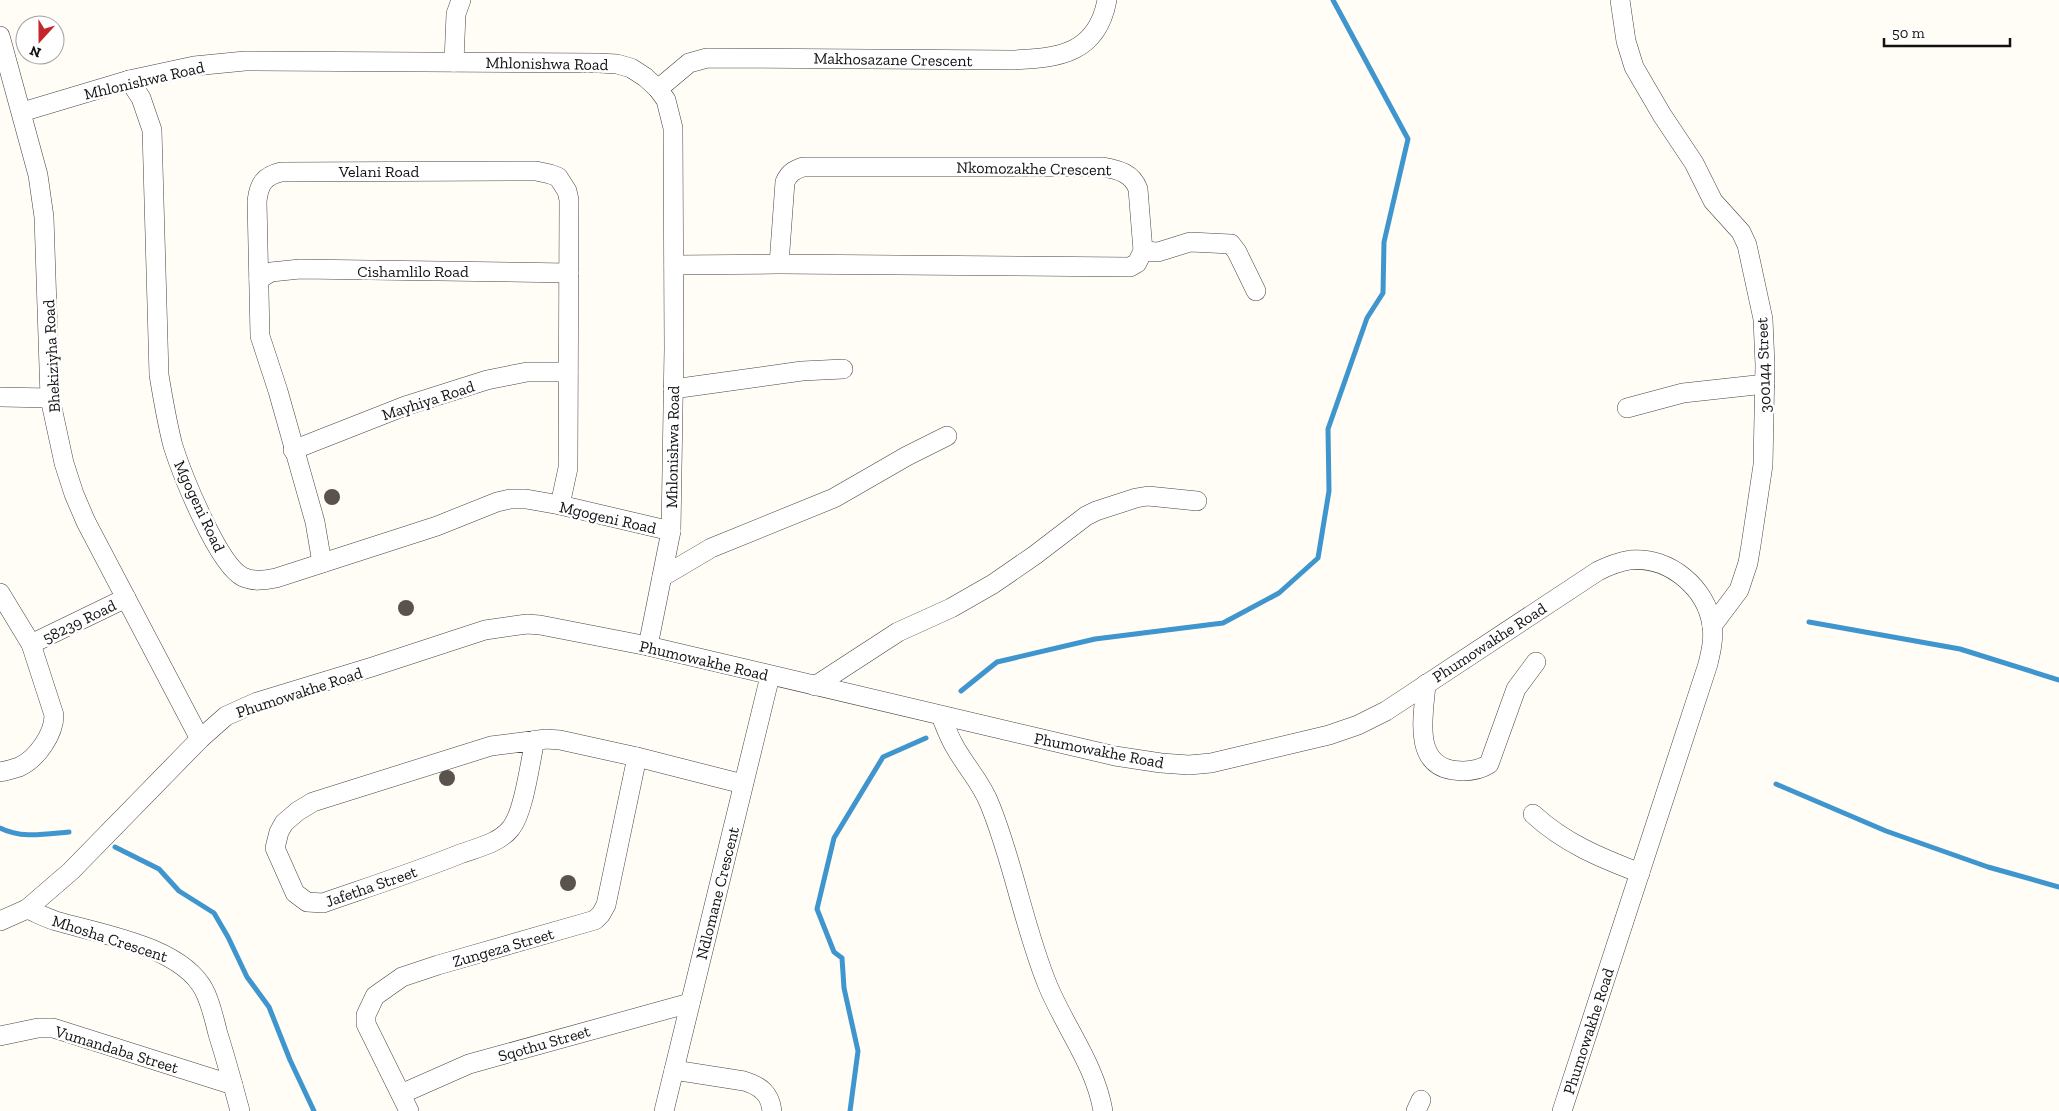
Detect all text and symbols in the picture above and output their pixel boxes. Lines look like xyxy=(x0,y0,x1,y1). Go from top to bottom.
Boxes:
north arrow xyxy=(15,15,65,65)
scale bar xyxy=(1884,15,2010,47)
text: 50 m xyxy=(1892,24,1925,42)
text: N xyxy=(27,42,44,62)
street label: Makhosazane Crescent xyxy=(813,49,973,70)
street label: Mhlonishwa Road xyxy=(485,53,609,74)
street label: Mhlonishwa Road xyxy=(82,57,206,104)
street label: Nkomozakhe Crescent xyxy=(956,158,1112,179)
street label: Velani Road xyxy=(338,162,419,181)
street label: Cishamlilo Road xyxy=(357,262,469,281)
street label: Bhekiziyha Road xyxy=(39,299,64,413)
street label: 300144 Street xyxy=(1752,317,1775,413)
street label: Mayhiya Road xyxy=(379,376,477,424)
street label: Mhlonishwa Road xyxy=(662,385,683,509)
street label: Mgogeni Road xyxy=(170,457,229,555)
street label: Mgogeni Road xyxy=(558,497,658,538)
street label: 58239 Road xyxy=(39,595,119,647)
street label: Phumowakhe Road xyxy=(1429,598,1550,686)
street label: Phumowakhe Road xyxy=(638,636,770,685)
street label: Phumowakhe Road xyxy=(234,663,365,722)
street label: Phumowakhe Road xyxy=(1032,729,1166,772)
street label: Ndlomane Crescent xyxy=(692,825,743,962)
street label: Jafetha Street xyxy=(323,862,419,911)
street label: Mhosha Crescent xyxy=(50,911,170,966)
street label: Zungeza Street xyxy=(450,924,556,971)
street label: Phumowakhe Road xyxy=(1559,965,1618,1097)
street label: Vumandaba Street xyxy=(52,1021,181,1077)
street label: Sqothu Street xyxy=(496,1021,592,1066)

